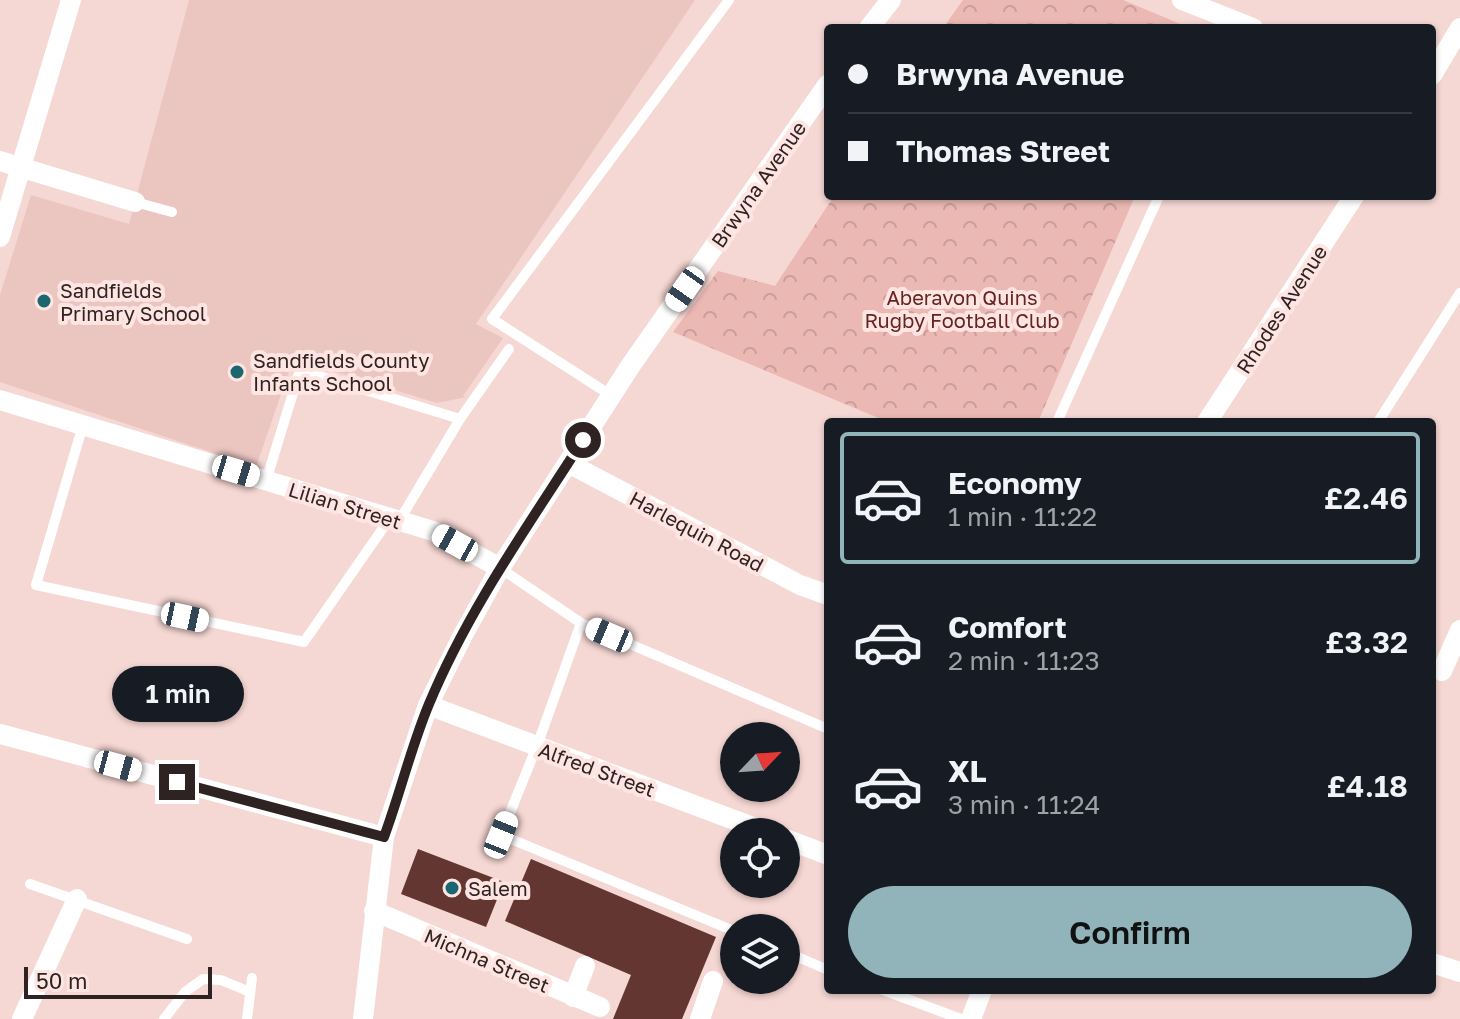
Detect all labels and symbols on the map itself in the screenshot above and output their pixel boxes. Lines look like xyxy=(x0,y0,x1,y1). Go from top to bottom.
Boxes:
street label: Brwyna Avenue xyxy=(706,116,810,252)
street label: Rhodes Avenue xyxy=(1231,240,1331,378)
car xyxy=(661,262,709,316)
place label: Sandfields Primary School xyxy=(60,278,206,325)
park label: Aberavon Quins Rugby Football Club xyxy=(864,285,1060,332)
marker: Sandfields Primary School xyxy=(35,292,53,310)
place label: Sandfields County Infants School xyxy=(253,348,429,395)
marker: Sandfields County Infants School xyxy=(228,363,246,381)
route start xyxy=(565,422,601,458)
car xyxy=(210,453,262,489)
street label: Lilian Street xyxy=(286,477,404,533)
street label: Harlequin Road xyxy=(626,486,768,576)
car xyxy=(428,521,482,565)
car xyxy=(159,600,211,634)
car xyxy=(582,615,636,655)
callout: 1 min xyxy=(111,666,243,722)
north arrow xyxy=(720,722,800,802)
street label: Alfred Street xyxy=(536,737,658,801)
car xyxy=(92,748,144,784)
route end xyxy=(159,764,195,800)
car xyxy=(481,808,521,862)
place label: Salem xyxy=(468,876,528,900)
marker: Salem xyxy=(443,879,461,897)
street label: Michna Street xyxy=(421,923,553,997)
scale bar xyxy=(24,963,212,999)

